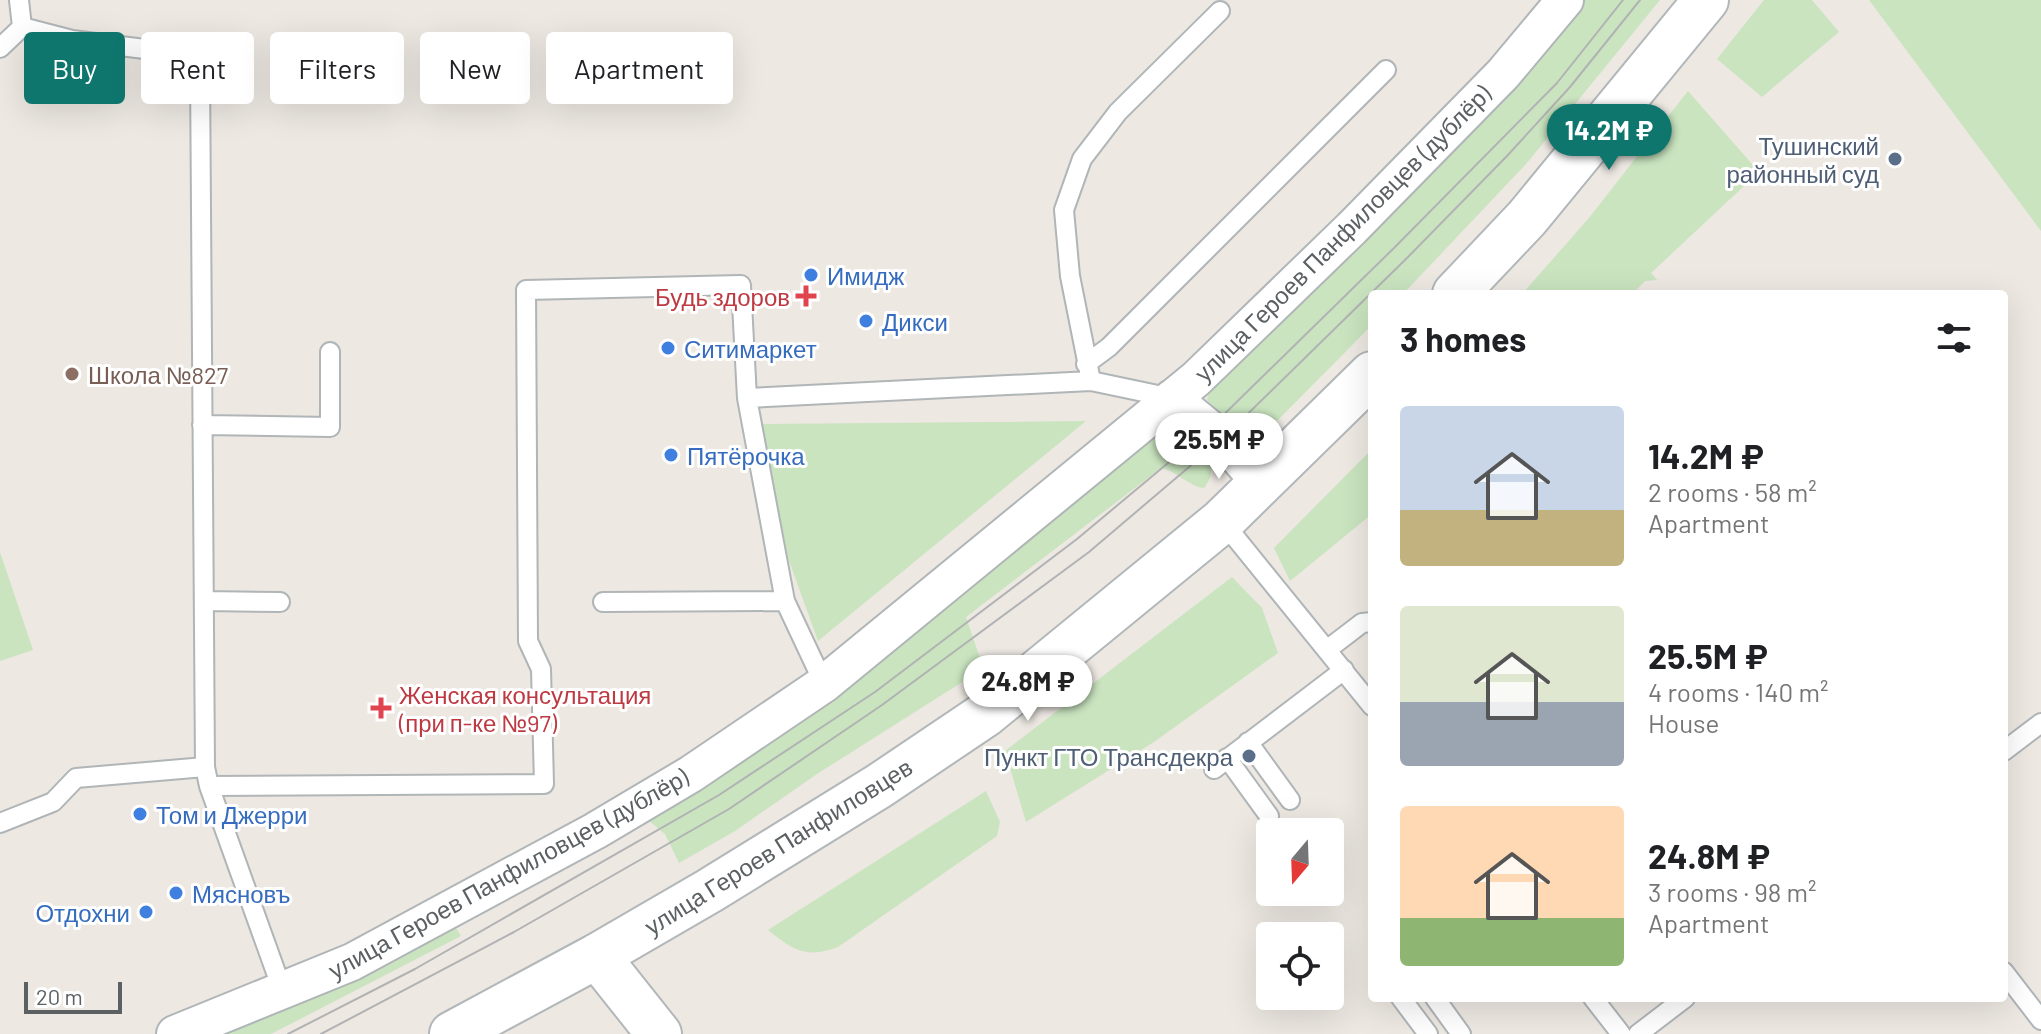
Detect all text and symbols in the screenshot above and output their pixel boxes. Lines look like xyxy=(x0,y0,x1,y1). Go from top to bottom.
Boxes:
chip: Buy xyxy=(24,32,125,104)
chip: Rent xyxy=(141,32,254,104)
chip: Filters xyxy=(270,32,404,104)
chip: New xyxy=(420,32,530,104)
chip: Apartment xyxy=(546,32,733,104)
street label: улица Героев Панфиловцев (дублёр) xyxy=(1188,78,1497,387)
pin: 14.2M ₽ xyxy=(1535,104,1683,172)
text: 14.2M ₽ xyxy=(1565,114,1653,145)
place label: Тушинский районный суд xyxy=(1726,131,1879,188)
marker: Тушинский районный суд xyxy=(1886,150,1904,168)
place label: Имидж xyxy=(827,261,904,290)
marker: Имидж xyxy=(802,266,820,284)
place label: Будь здоров xyxy=(655,282,790,311)
marker: Будь здоров xyxy=(797,287,815,305)
place label: Дикси xyxy=(882,307,948,336)
marker: Дикси xyxy=(857,312,875,330)
icon: filters xyxy=(1932,316,1976,360)
text: 3 homes xyxy=(1400,318,1526,359)
place label: Ситимаркет xyxy=(684,334,817,363)
marker: Ситимаркет xyxy=(659,339,677,357)
place label: Школа №827 xyxy=(88,360,228,389)
marker: Школа №827 xyxy=(63,365,81,383)
pin: 25.5M ₽ xyxy=(1145,413,1293,481)
text: 25.5M ₽ xyxy=(1173,423,1265,454)
text: 14.2M ₽ xyxy=(1648,435,1764,476)
icon: home xyxy=(1464,438,1560,534)
place label: Пятёрочка xyxy=(687,441,805,470)
marker: Пятёрочка xyxy=(662,446,680,464)
text: 2 rooms · 58 m² xyxy=(1648,476,1817,507)
text: Apartment xyxy=(1648,507,1769,538)
text: 25.5M ₽ xyxy=(1648,635,1768,676)
icon: home xyxy=(1464,638,1560,734)
pin: 24.8M ₽ xyxy=(954,655,1102,723)
text: 24.8M ₽ xyxy=(981,665,1075,696)
text: 4 rooms · 140 m² xyxy=(1648,676,1828,707)
place label: Женская консультация (при п-ке №97) xyxy=(398,680,651,737)
marker: Женская консультация (при п-ке №97) xyxy=(370,697,392,719)
text: House xyxy=(1648,707,1719,738)
place label: Пункт ГТО Трансдекра xyxy=(984,742,1234,771)
marker: Пункт ГТО Трансдекра xyxy=(1240,747,1258,765)
street label: улица Героев Панфиловцев xyxy=(639,752,917,940)
street label: улица Героев Панфиловцев (дублёр) xyxy=(323,761,694,984)
place label: Том и Джерри xyxy=(156,800,307,829)
marker: Том и Джерри xyxy=(131,805,149,823)
north arrow xyxy=(1256,818,1344,906)
map controls xyxy=(1256,818,1344,1010)
text: 24.8M ₽ xyxy=(1648,835,1770,876)
icon: home xyxy=(1464,838,1560,934)
text: 3 rooms · 98 m² xyxy=(1648,876,1816,907)
place label: Мясновъ xyxy=(192,879,291,908)
marker: Мясновъ xyxy=(167,884,185,902)
place label: Отдохни xyxy=(35,898,130,927)
marker: Отдохни xyxy=(137,903,155,921)
text: Apartment xyxy=(1648,907,1769,938)
button: locate xyxy=(1256,922,1344,1010)
scale bar xyxy=(24,978,122,1014)
text: 20 m xyxy=(36,983,83,1009)

